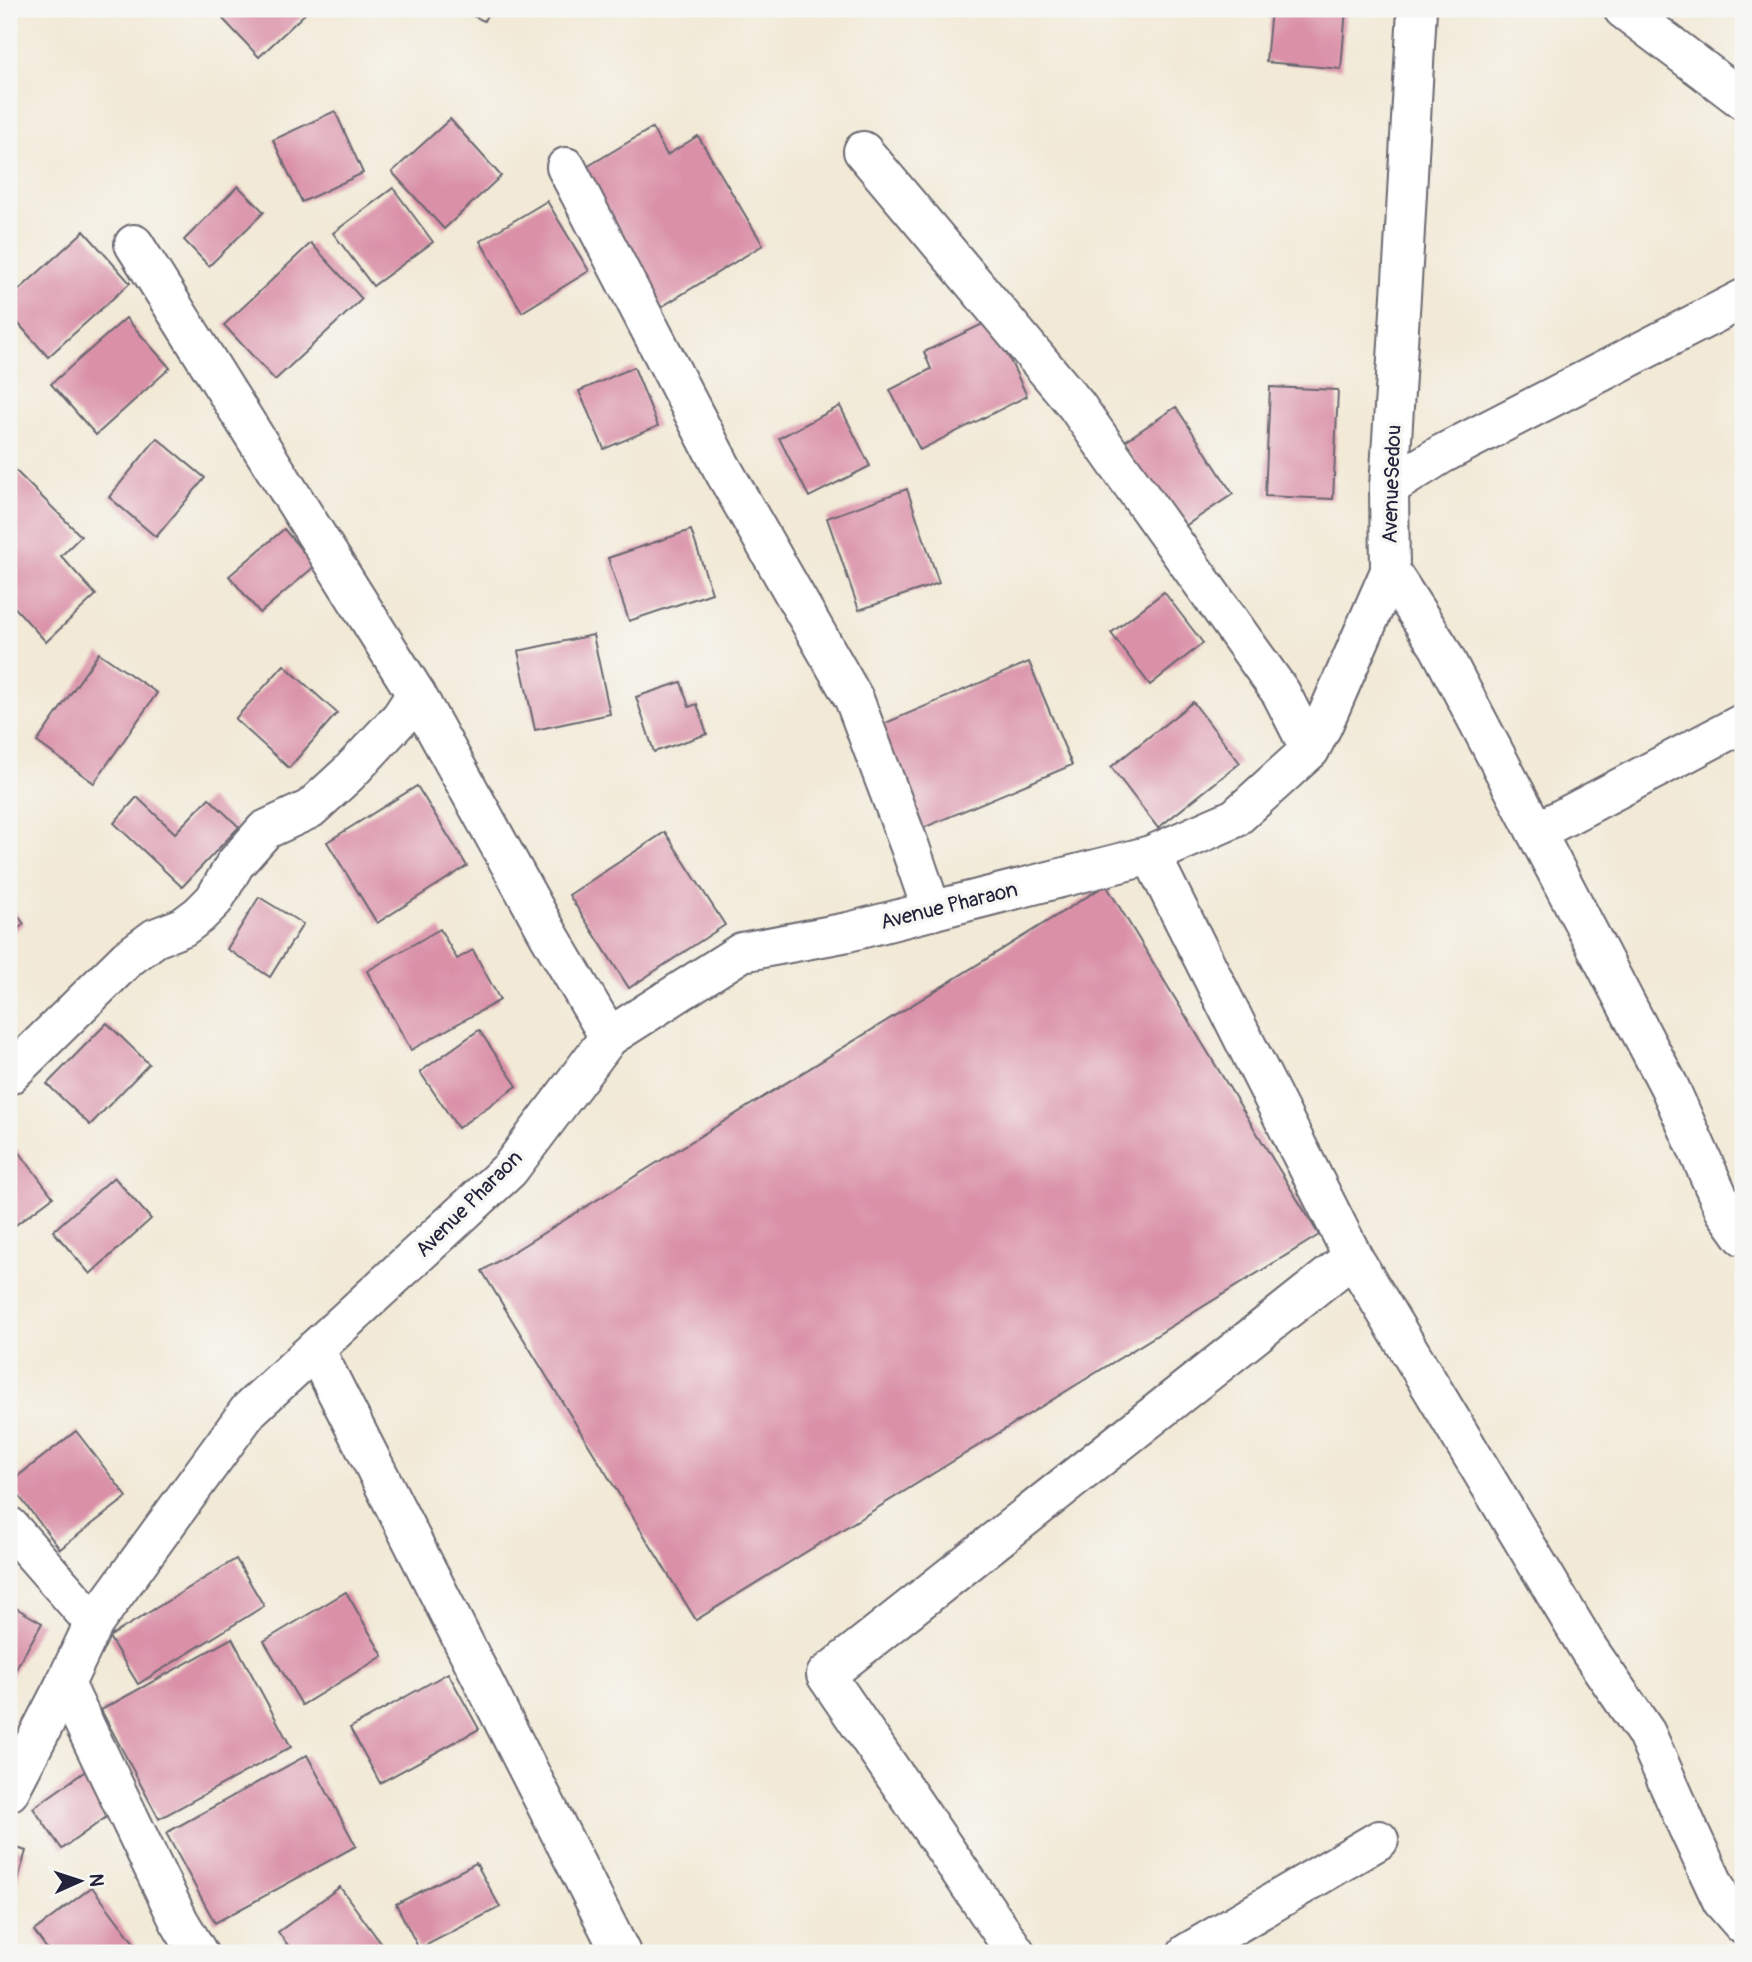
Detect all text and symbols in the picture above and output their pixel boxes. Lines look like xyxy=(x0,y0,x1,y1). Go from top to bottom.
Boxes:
street label: AvenueSedou xyxy=(1376,424,1408,544)
street label: Avenue Pharaon xyxy=(878,876,1020,936)
street label: Avenue Pharaon xyxy=(410,1145,528,1263)
north arrow xyxy=(46,1846,116,1916)
text: N xyxy=(84,1873,108,1887)

